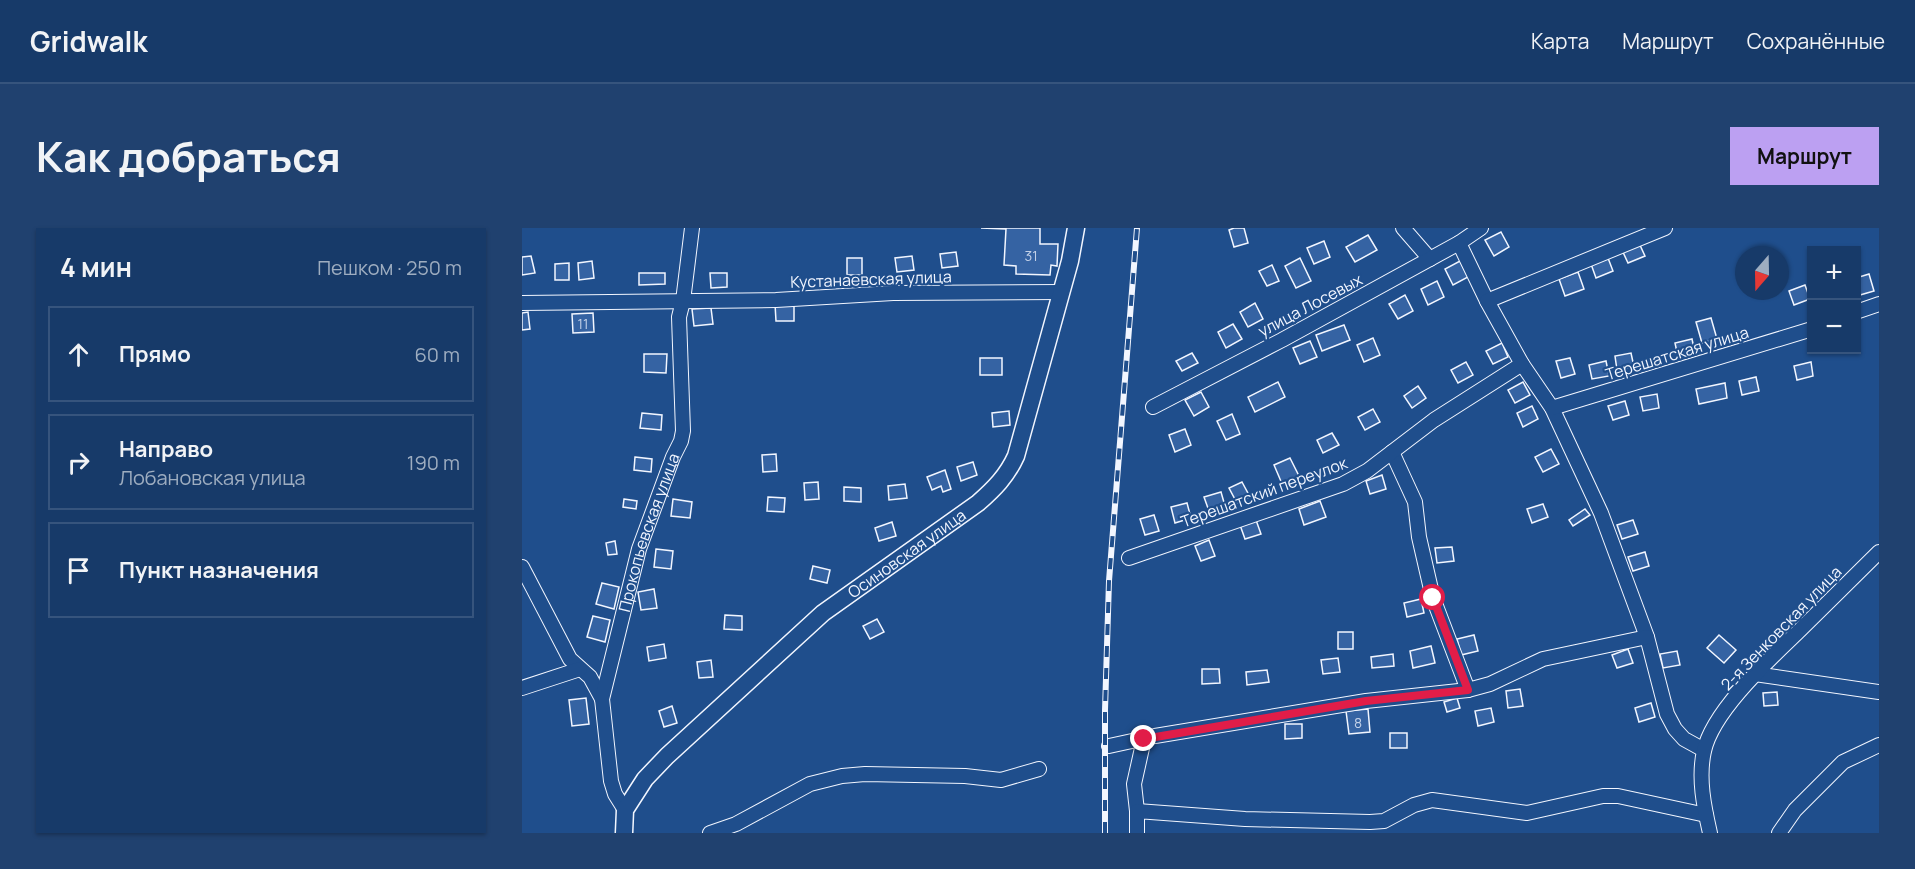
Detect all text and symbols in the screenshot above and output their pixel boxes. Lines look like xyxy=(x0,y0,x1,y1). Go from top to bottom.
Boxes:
text: Gridwalk xyxy=(30,22,147,60)
text: Карта xyxy=(1531,27,1589,55)
text: Маршрут xyxy=(1622,27,1714,55)
text: Сохранённые xyxy=(1747,27,1885,55)
text: Как добраться xyxy=(36,127,341,185)
button: Маршрут xyxy=(1730,127,1879,185)
house number: 31 xyxy=(1024,246,1038,265)
north arrow xyxy=(1735,246,1789,300)
map controls xyxy=(1807,246,1861,354)
button: + xyxy=(1807,246,1861,300)
text: 4 мин xyxy=(60,249,132,285)
text: Пешком · 250 m xyxy=(317,254,462,281)
street label: Кустанаевская улица xyxy=(790,265,952,293)
street label: улица Лосевых xyxy=(1254,268,1366,342)
button: − xyxy=(1807,300,1861,354)
house number: 11 xyxy=(578,314,588,333)
street label: Терешатская улица xyxy=(1603,321,1751,385)
icon: ahead xyxy=(62,338,95,371)
text: Прямо xyxy=(119,339,191,369)
text: 60 m xyxy=(414,341,460,368)
text: Направо xyxy=(119,434,213,464)
icon: right xyxy=(62,446,95,479)
text: 190 m xyxy=(407,449,460,476)
street label: Прокопьевская улица xyxy=(613,450,684,614)
street label: Терешатский переулок xyxy=(1178,451,1351,532)
text: Лобановская улица xyxy=(119,464,306,491)
street label: Осиновская улица xyxy=(843,504,970,603)
icon: arrive xyxy=(62,554,95,587)
text: Пункт назначения xyxy=(119,555,319,585)
street label: 2-я Зенковская улица xyxy=(1716,561,1846,695)
route start xyxy=(1419,584,1445,610)
house number: 8 xyxy=(1354,713,1362,732)
route end xyxy=(1130,725,1156,751)

